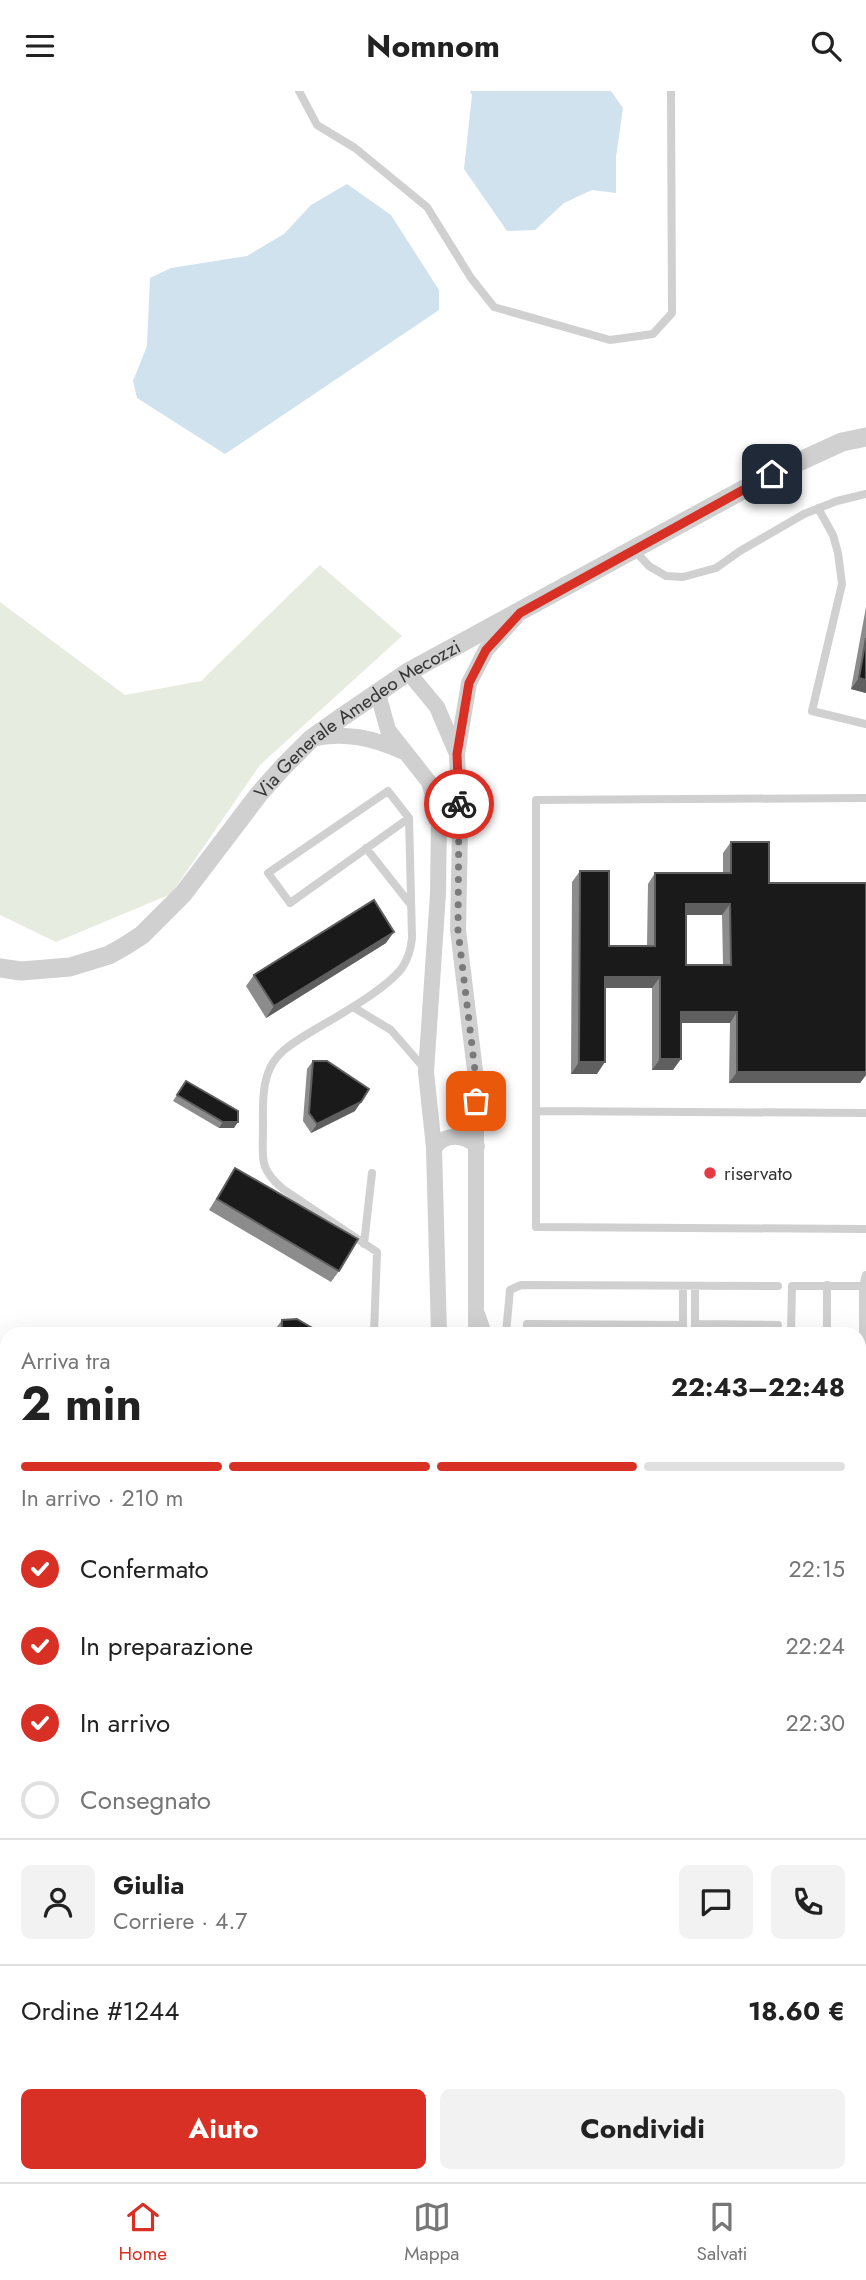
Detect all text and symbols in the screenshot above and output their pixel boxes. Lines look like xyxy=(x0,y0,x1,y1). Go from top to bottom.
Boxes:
text: Nomnom xyxy=(366,23,500,69)
icon: menu xyxy=(21,27,59,65)
icon: search xyxy=(807,27,845,65)
pin xyxy=(742,444,802,504)
icon: home xyxy=(753,455,791,493)
street label: Via Generale Amedeo Mecozzi xyxy=(248,633,465,805)
courier xyxy=(424,769,494,839)
icon: bike xyxy=(440,785,478,823)
pin xyxy=(446,1071,506,1131)
icon: bag xyxy=(457,1082,495,1120)
place label: riservato xyxy=(724,1160,792,1187)
marker: riservato xyxy=(702,1165,718,1181)
text: Arriva tra xyxy=(21,1344,111,1378)
text: 22:43–22:48 xyxy=(671,1368,845,1406)
text: 2 min xyxy=(21,1371,142,1437)
text: In arrivo · 210 m xyxy=(21,1481,184,1515)
icon: check xyxy=(21,1550,59,1588)
text: Confermato xyxy=(80,1550,209,1588)
text: 22:15 xyxy=(789,1552,845,1586)
icon: check xyxy=(21,1627,59,1665)
text: In preparazione xyxy=(80,1627,253,1665)
text: 22:24 xyxy=(785,1629,845,1663)
icon: check xyxy=(21,1704,59,1742)
text: In arrivo xyxy=(80,1704,170,1742)
text: 22:30 xyxy=(786,1706,845,1740)
text: Consegnato xyxy=(80,1781,211,1819)
button: person xyxy=(21,1865,95,1939)
button: chat xyxy=(679,1865,753,1939)
button: phone xyxy=(771,1865,845,1939)
text: Giulia xyxy=(113,1866,185,1904)
text: Corriere · 4.7 xyxy=(113,1904,247,1938)
text: Ordine #1244 xyxy=(21,1992,179,2030)
text: 18.60 € xyxy=(748,1992,845,2030)
button: Aiuto xyxy=(21,2089,426,2169)
button: Condividi xyxy=(440,2089,845,2169)
tab: Home xyxy=(119,2198,167,2267)
tab: Mappa xyxy=(404,2198,459,2267)
tab: Salvati xyxy=(697,2198,747,2267)

